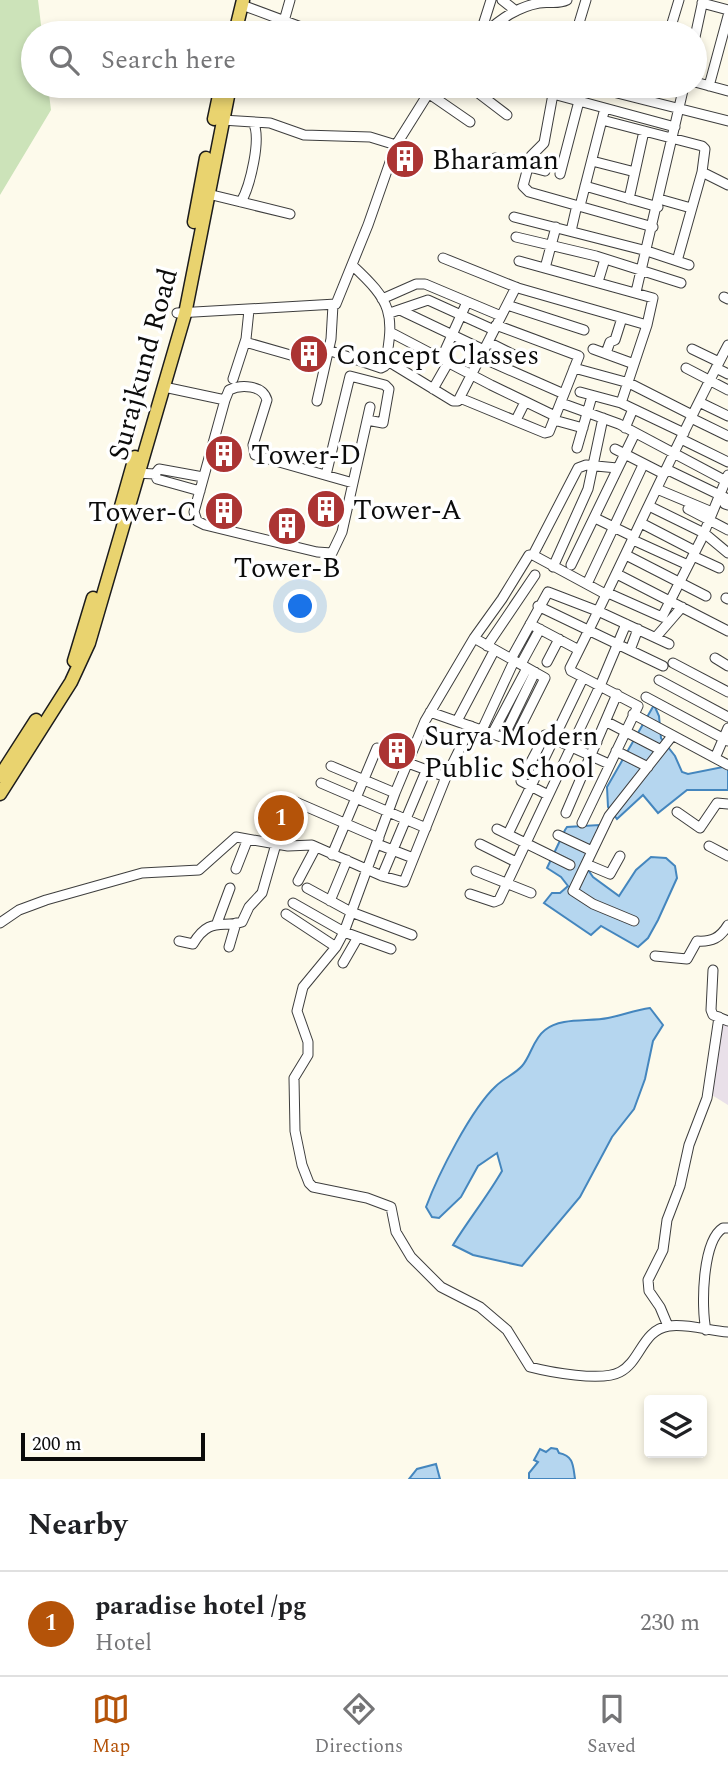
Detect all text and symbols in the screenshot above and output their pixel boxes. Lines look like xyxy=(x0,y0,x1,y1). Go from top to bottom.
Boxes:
search box xyxy=(21,21,707,98)
text: Search here xyxy=(101,40,236,80)
icon: search xyxy=(45,41,83,79)
building icon: Bharaman xyxy=(384,138,426,180)
place label: Bharaman xyxy=(432,139,559,182)
street label: Surajkund Road xyxy=(97,263,190,465)
building icon: Concept Classes xyxy=(288,333,330,375)
place label: Concept Classes xyxy=(336,334,539,377)
building icon: Tower-D xyxy=(203,433,245,475)
place label: Tower-D xyxy=(251,434,361,477)
building icon: Tower-A xyxy=(305,488,347,530)
place label: Tower-A xyxy=(353,489,462,532)
building icon: Tower-C xyxy=(203,490,245,532)
place label: Tower-C xyxy=(88,491,197,534)
building icon: Tower-B xyxy=(266,505,308,547)
place label: Tower-B xyxy=(234,547,341,590)
your location xyxy=(283,589,317,623)
place label: Surya Modern Public School xyxy=(424,715,599,790)
building icon: Surya Modern Public School xyxy=(376,730,418,772)
pin: 1 xyxy=(258,792,304,844)
map controls xyxy=(644,1395,707,1458)
button: layers xyxy=(644,1395,707,1458)
scale bar xyxy=(21,1430,205,1462)
text: 200 m xyxy=(32,1430,82,1459)
text: Nearby xyxy=(28,1502,127,1548)
text: paradise hotel /pg xyxy=(95,1586,307,1626)
text: 1 xyxy=(45,1606,57,1641)
text: 230 m xyxy=(640,1606,700,1641)
text: Hotel xyxy=(95,1626,152,1661)
tab: Map xyxy=(92,1690,130,1761)
tab: Directions xyxy=(314,1690,403,1761)
tab: Saved xyxy=(587,1690,636,1761)

